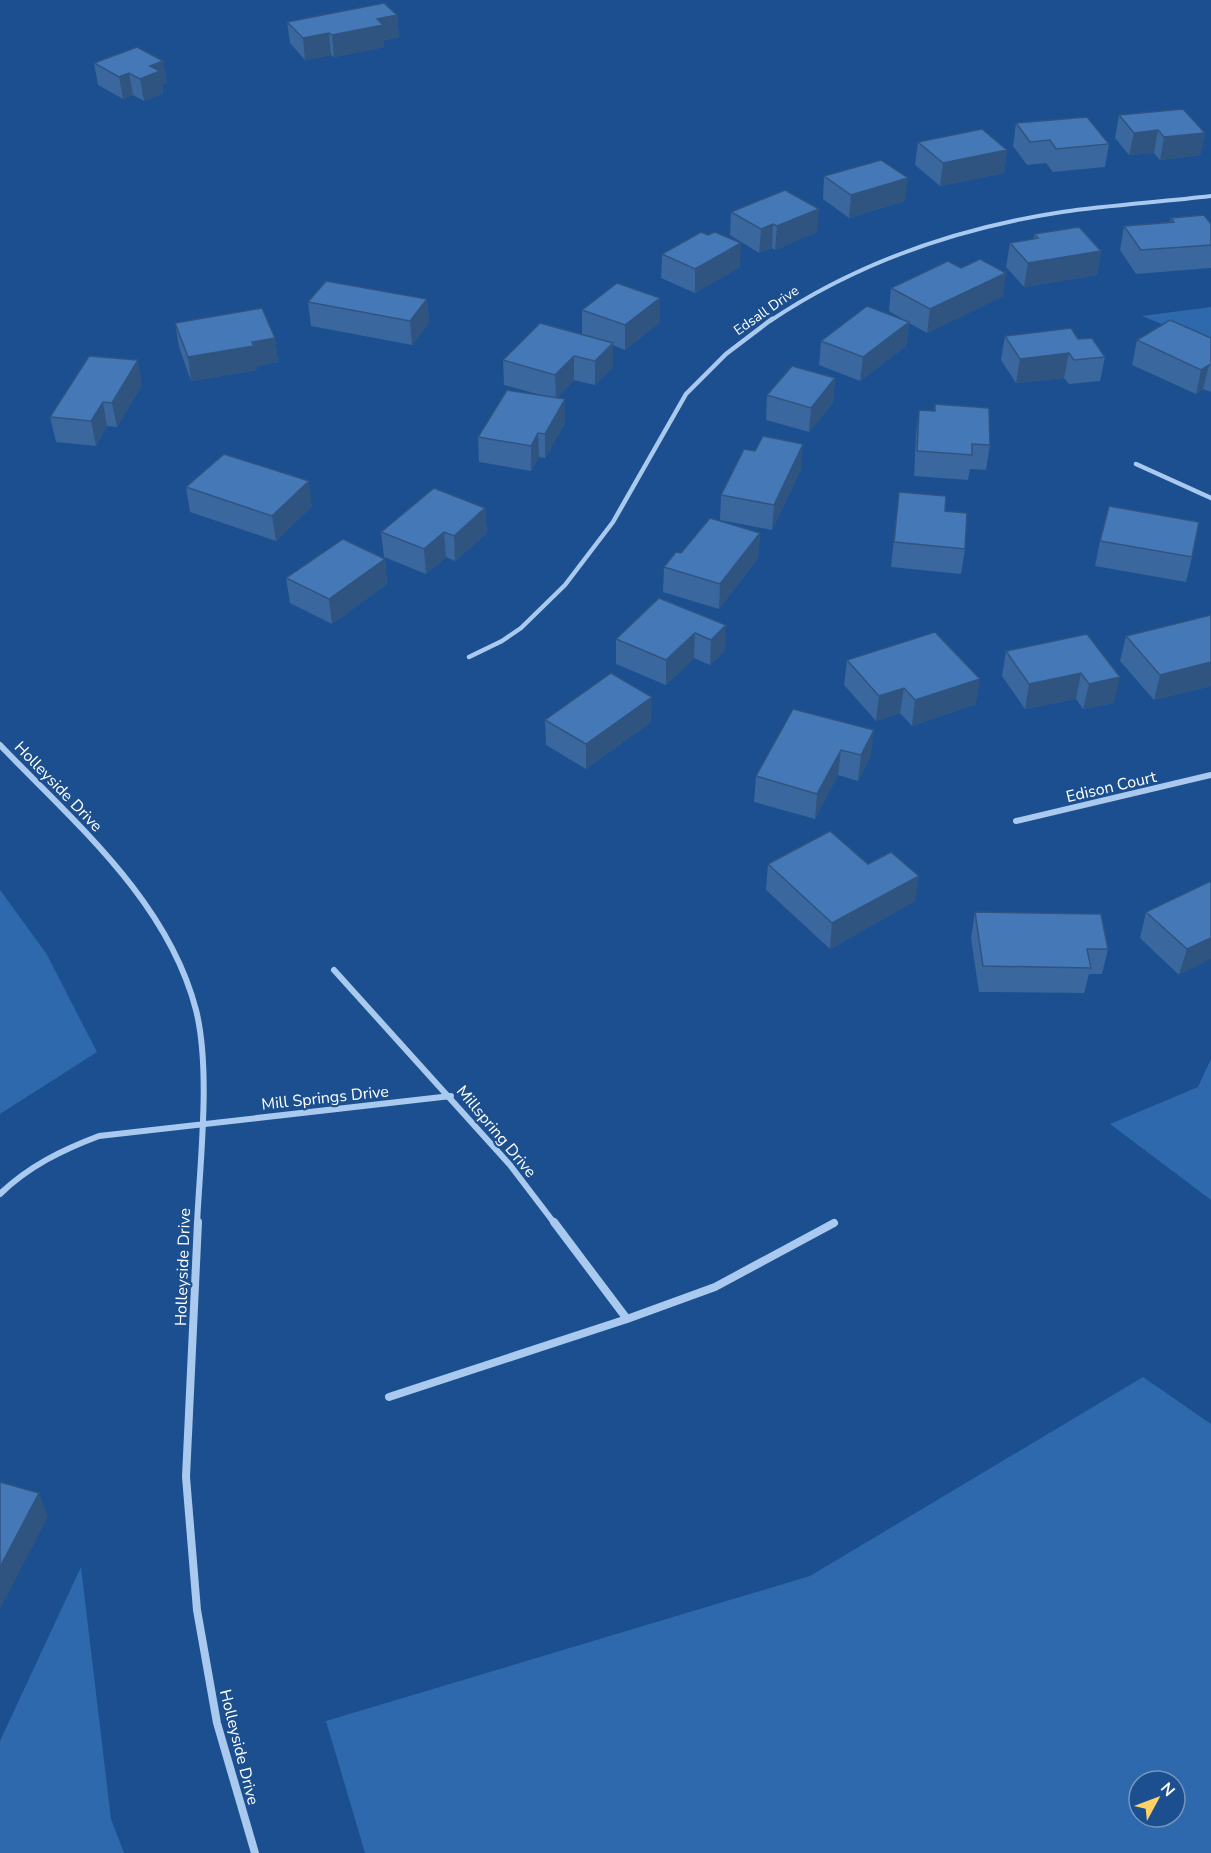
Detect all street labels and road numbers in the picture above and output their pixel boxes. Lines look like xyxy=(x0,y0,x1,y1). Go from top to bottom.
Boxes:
street label: Edsall Drive xyxy=(730,281,803,340)
street label: Holleyside Drive xyxy=(9,737,107,837)
street label: Edison Court xyxy=(1064,766,1159,808)
street label: Mill Springs Drive xyxy=(260,1080,390,1116)
street label: Millspring Drive xyxy=(451,1081,541,1182)
street label: Holleyside Drive xyxy=(170,1208,196,1327)
street label: Holleyside Drive xyxy=(214,1687,264,1807)

